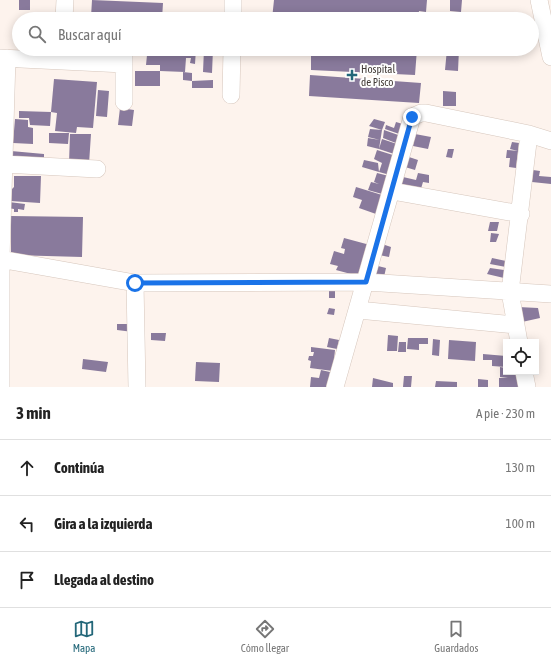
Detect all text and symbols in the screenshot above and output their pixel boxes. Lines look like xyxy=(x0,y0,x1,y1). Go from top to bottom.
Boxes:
search box xyxy=(12,12,539,56)
icon: search xyxy=(26,23,48,45)
text: Buscar aquí xyxy=(58,26,121,43)
place label: Hospital de Pisco xyxy=(361,63,395,88)
marker: Hospital de Pisco xyxy=(346,69,358,81)
route end xyxy=(403,108,421,126)
route start xyxy=(126,274,144,292)
map controls xyxy=(503,339,539,375)
button: locate xyxy=(503,339,539,375)
text: 3 min xyxy=(16,403,51,423)
text: A pie · 230 m xyxy=(476,406,535,421)
icon: ahead xyxy=(16,457,38,479)
text: Continúa xyxy=(54,459,104,476)
text: 130 m xyxy=(506,460,535,475)
icon: left xyxy=(16,513,38,535)
text: Gira a la izquierda xyxy=(54,515,152,532)
text: 100 m xyxy=(506,516,535,531)
icon: arrive xyxy=(16,569,38,591)
text: Llegada al destino xyxy=(54,571,154,588)
tab: Mapa xyxy=(73,618,95,654)
tab: Cómo llegar xyxy=(241,618,289,654)
tab: Guardados xyxy=(434,618,478,654)

